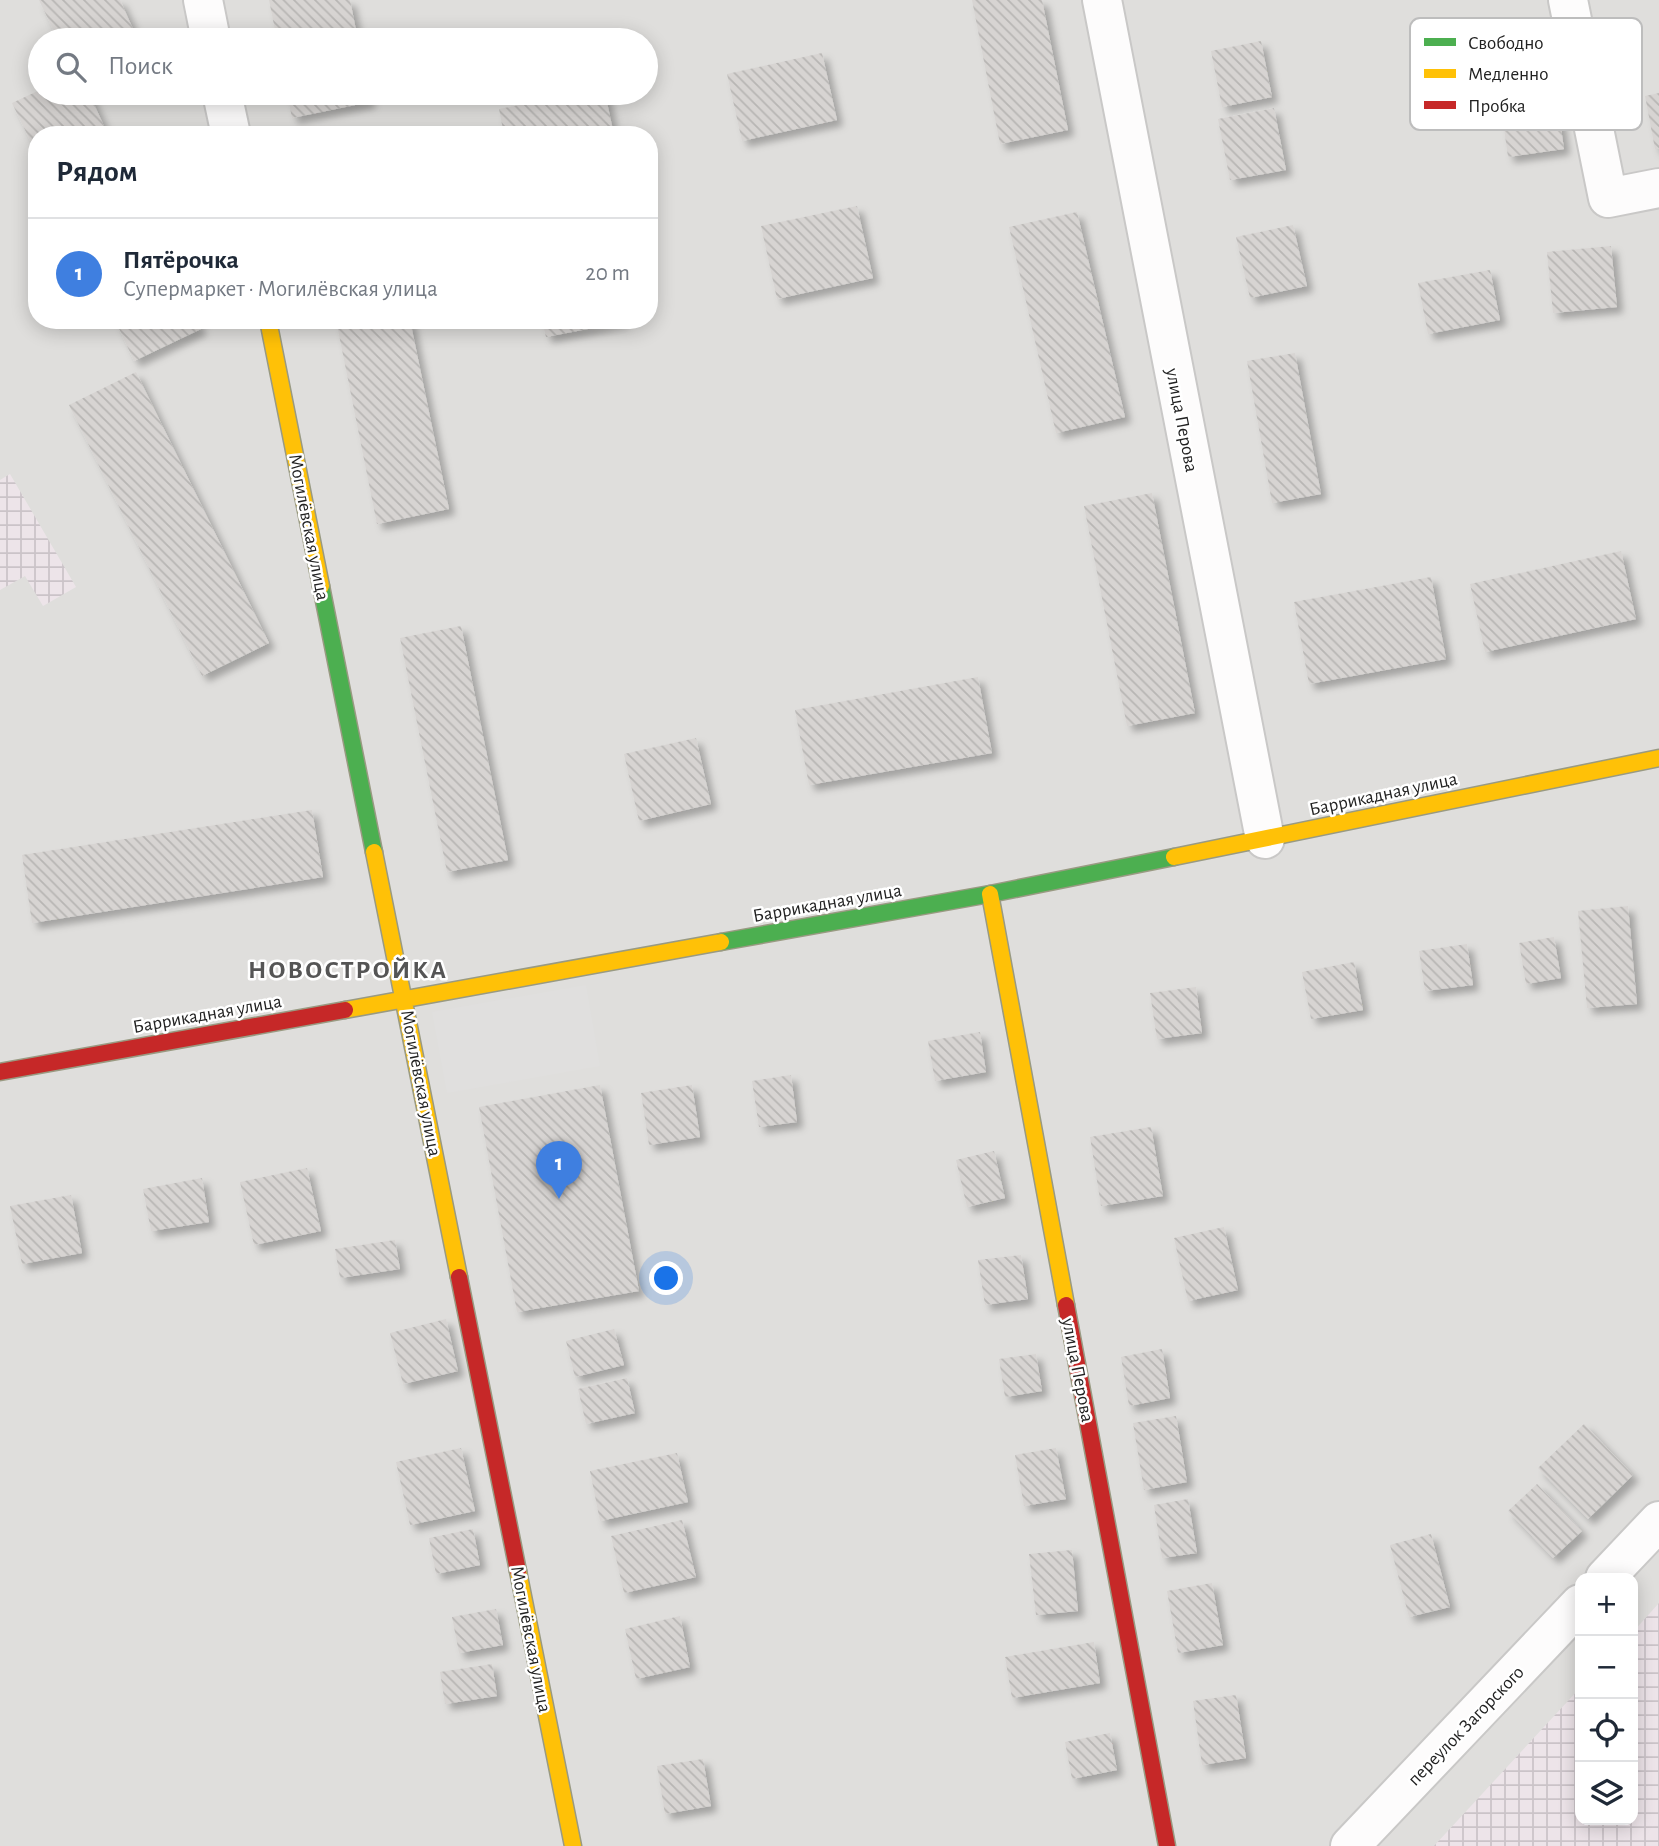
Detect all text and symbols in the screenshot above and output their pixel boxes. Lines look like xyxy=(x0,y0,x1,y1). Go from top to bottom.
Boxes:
legend xyxy=(1410,18,1642,130)
search box xyxy=(28,28,658,105)
text: Свободно xyxy=(1468,34,1544,53)
icon: search xyxy=(52,48,90,86)
text: Поиск xyxy=(108,53,173,79)
text: Медленно xyxy=(1468,65,1548,84)
text: Пробка xyxy=(1468,97,1526,116)
text: Рядом xyxy=(56,157,138,187)
text: Пятёрочка xyxy=(123,247,239,273)
text: 1 xyxy=(75,262,83,285)
text: 20 m xyxy=(585,262,630,285)
text: Супермаркет · Могилёвская улица xyxy=(123,278,438,301)
street label: улица Перова xyxy=(1162,366,1201,474)
street label: Могилёвская улица xyxy=(285,452,332,602)
street label: Баррикадная улица xyxy=(1308,769,1459,819)
street label: Баррикадная улица xyxy=(751,881,903,926)
district label: НОВОСТРОЙКА xyxy=(248,957,448,983)
street label: Баррикадная улица xyxy=(131,992,283,1037)
street label: Могилёвская улица xyxy=(397,1008,444,1158)
pin: 1 xyxy=(536,1141,582,1199)
your location xyxy=(649,1261,683,1295)
street label: улица Перова xyxy=(1058,1316,1097,1424)
street label: Могилёвская улица xyxy=(507,1564,554,1714)
map controls xyxy=(1575,1573,1638,1825)
button: + xyxy=(1575,1573,1638,1636)
button: − xyxy=(1575,1636,1638,1699)
street label: переулок Загорского xyxy=(1404,1663,1528,1789)
button: locate xyxy=(1575,1699,1638,1762)
button: layers xyxy=(1575,1762,1638,1825)

